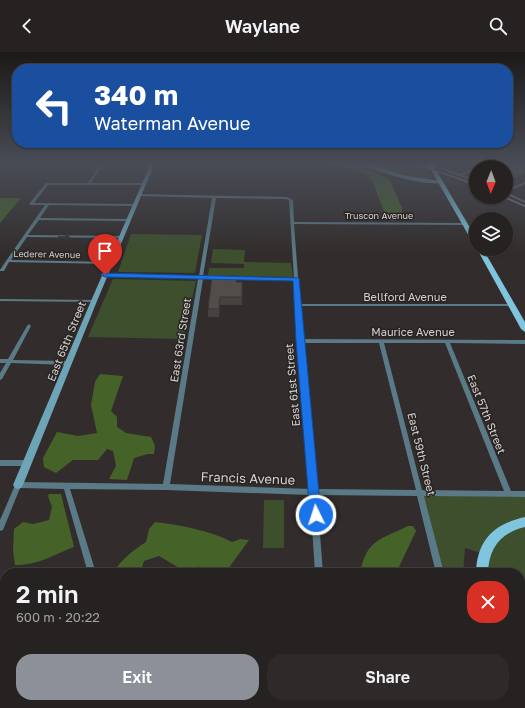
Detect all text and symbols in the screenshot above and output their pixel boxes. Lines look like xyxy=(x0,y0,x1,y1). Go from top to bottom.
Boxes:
icon: back xyxy=(16,15,38,37)
text: Waylane xyxy=(225,15,300,37)
icon: search xyxy=(487,15,509,37)
text: 340 m xyxy=(94,78,178,111)
icon: left xyxy=(28,80,80,132)
text: Waterman Avenue xyxy=(94,112,250,134)
north arrow xyxy=(469,160,513,204)
map controls xyxy=(469,160,513,256)
street label: Truscon Avenue xyxy=(345,210,413,221)
button: layers xyxy=(469,212,513,256)
one-way arrow xyxy=(58,234,71,240)
pin xyxy=(88,234,122,275)
icon: arrive xyxy=(94,240,116,262)
street label: Lederer Avenue xyxy=(13,248,81,260)
street label: Bellford Avenue xyxy=(363,290,447,303)
street label: East 63rd Street xyxy=(167,297,193,383)
street label: East 65th Street xyxy=(44,299,88,383)
street label: Maurice Avenue xyxy=(371,325,455,338)
street label: East 61st Street xyxy=(282,343,302,427)
street label: East 57th Street xyxy=(465,372,509,456)
street label: East 59th Street xyxy=(405,411,439,497)
street label: Francis Avenue xyxy=(200,468,296,488)
position arrow xyxy=(295,494,337,536)
text: 2 min xyxy=(16,579,78,608)
button: close xyxy=(467,581,509,623)
text: 600 m · 20:22 xyxy=(16,609,100,625)
button: Exit xyxy=(16,654,259,700)
button: Share xyxy=(267,654,509,700)

